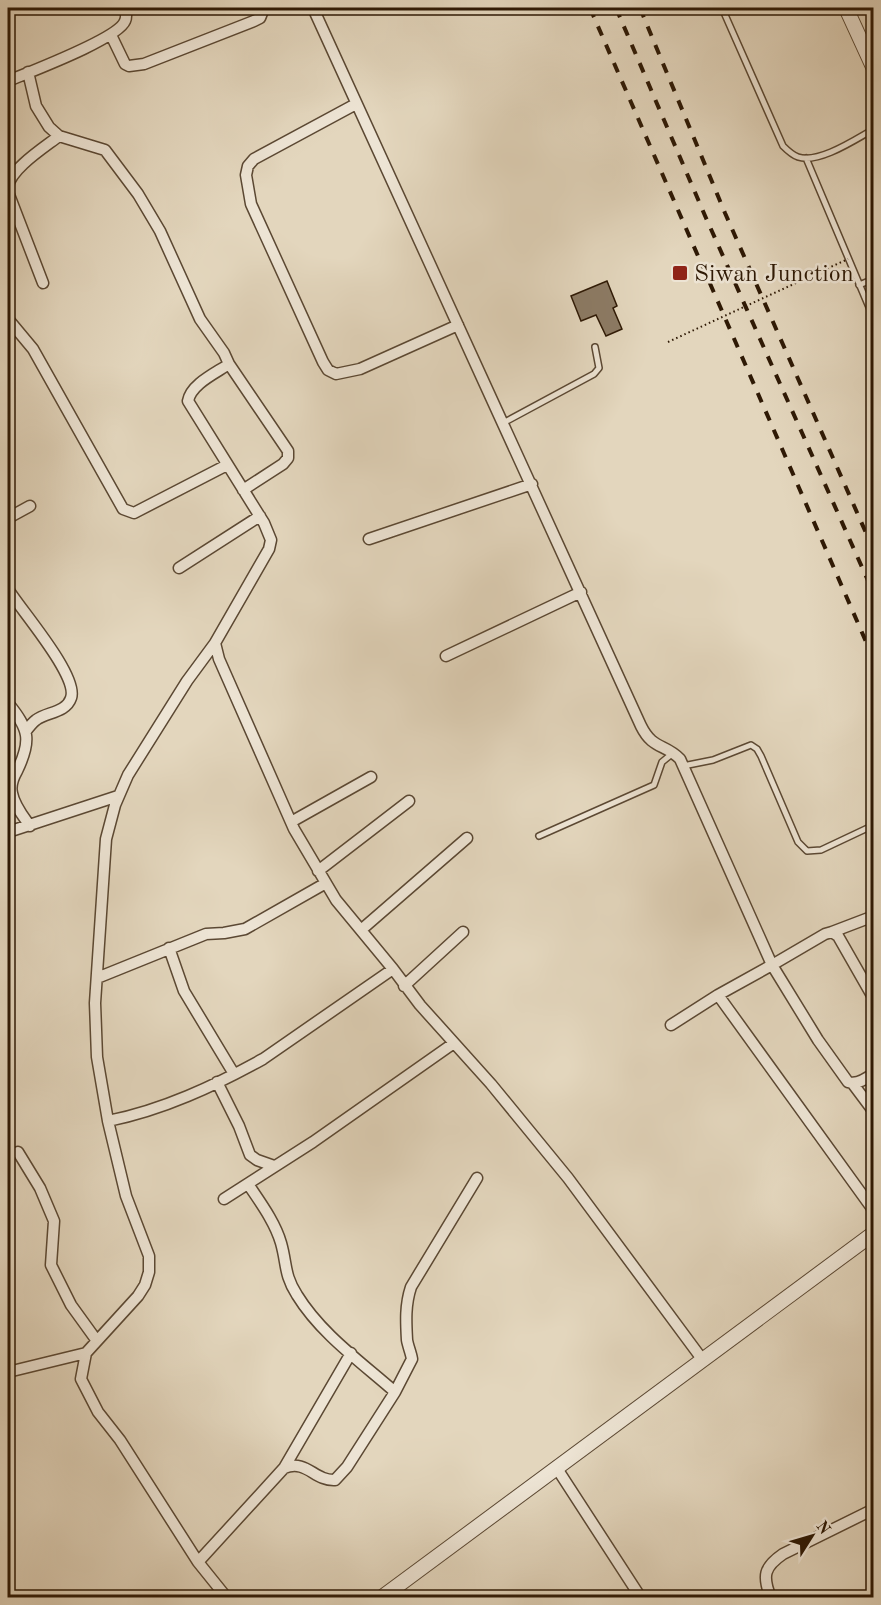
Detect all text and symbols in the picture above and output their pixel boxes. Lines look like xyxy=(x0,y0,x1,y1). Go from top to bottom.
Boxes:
place label: Siwan Junction xyxy=(694,263,854,287)
marker: Siwan Junction xyxy=(671,264,689,282)
north arrow xyxy=(782,1506,842,1566)
text: N xyxy=(812,1518,833,1538)

